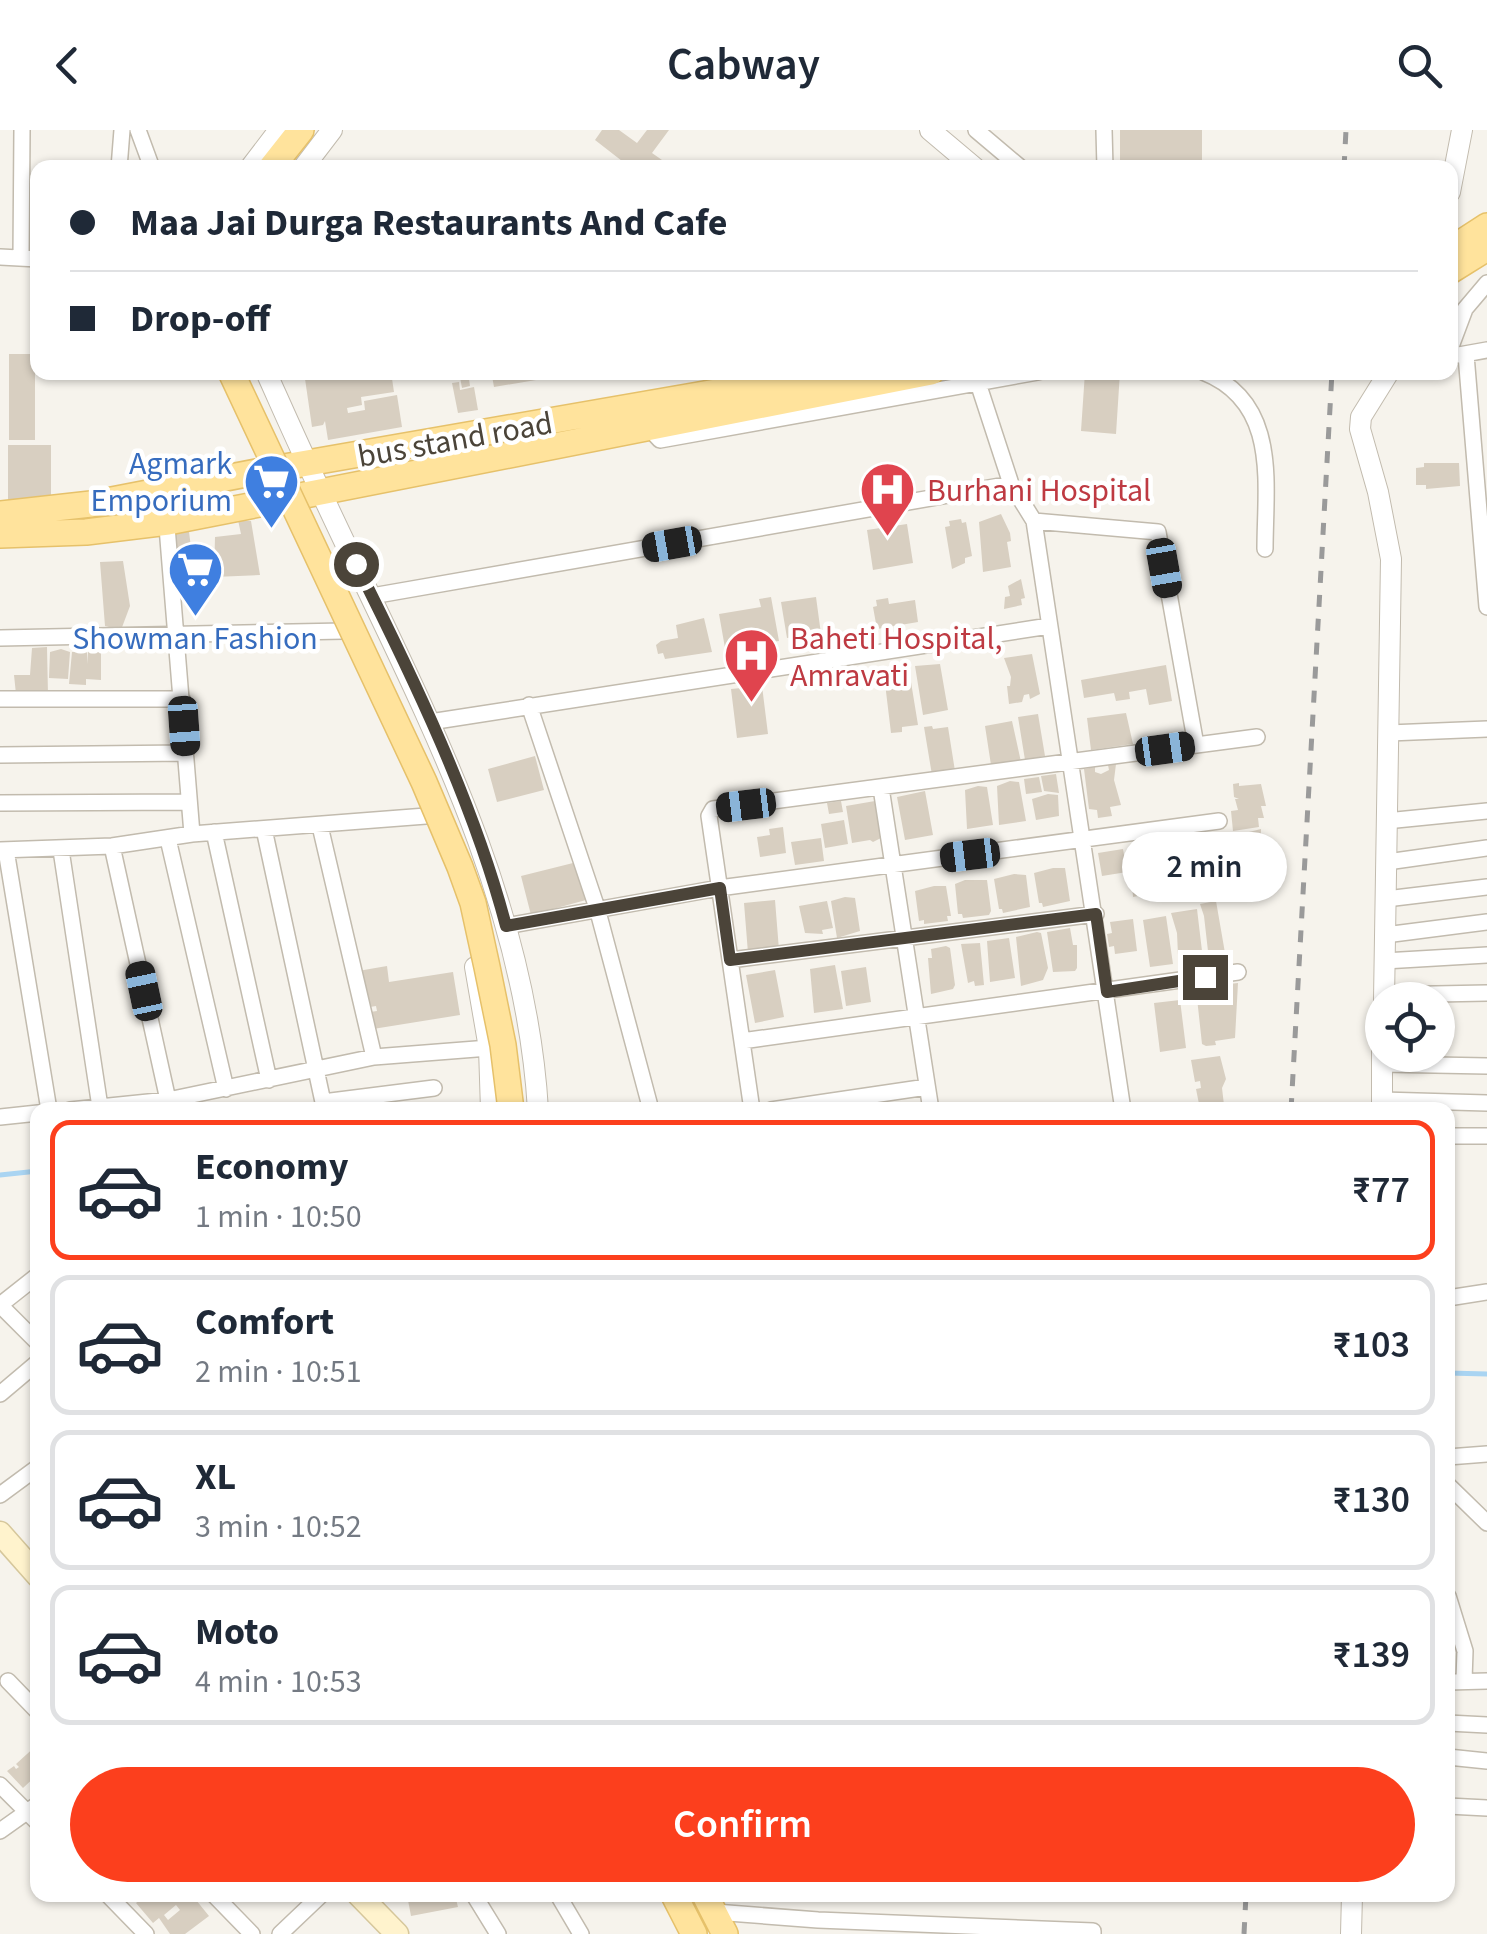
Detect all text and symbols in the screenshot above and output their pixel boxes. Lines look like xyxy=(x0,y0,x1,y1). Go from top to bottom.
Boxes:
text: Cabway xyxy=(667,33,820,97)
icon: back xyxy=(40,38,95,93)
icon: search xyxy=(1392,38,1447,93)
text: Maa Jai Durga Restaurants And Cafe xyxy=(130,196,728,250)
text: Drop-off xyxy=(130,292,270,346)
street label: bus stand road xyxy=(354,400,556,480)
place label: Agmark Emporium xyxy=(91,441,232,524)
supermarket icon: Agmark Emporium xyxy=(241,451,301,530)
hospital icon: Burhani Hospital xyxy=(858,460,918,539)
place label: Burhani Hospital xyxy=(927,468,1151,514)
car xyxy=(640,524,704,564)
car xyxy=(1144,536,1184,600)
supermarket icon: Showman Fashion xyxy=(165,539,225,618)
route start xyxy=(334,542,379,587)
place label: Showman Fashion xyxy=(72,616,318,662)
place label: Baheti Hospital, Amravati xyxy=(790,616,1003,699)
hospital icon: Baheti Hospital, Amravati xyxy=(721,626,781,705)
car xyxy=(167,695,201,757)
car xyxy=(1133,730,1197,768)
car xyxy=(714,786,778,824)
callout: 2 min xyxy=(1122,832,1288,902)
car xyxy=(938,836,1002,874)
text: 2 min xyxy=(1166,844,1243,890)
route end xyxy=(1183,955,1228,1000)
car xyxy=(123,959,165,1023)
map controls xyxy=(1365,982,1455,1072)
button: locate xyxy=(1365,982,1455,1072)
text: Economy xyxy=(195,1140,348,1194)
icon: car xyxy=(75,1145,165,1235)
text: ₹77 xyxy=(1352,1163,1410,1217)
text: 1 min · 10:50 xyxy=(195,1194,362,1240)
text: Comfort xyxy=(195,1295,334,1349)
icon: car xyxy=(75,1300,165,1390)
text: ₹103 xyxy=(1332,1318,1410,1372)
text: 2 min · 10:51 xyxy=(195,1349,362,1395)
text: XL xyxy=(195,1450,236,1504)
icon: car xyxy=(75,1455,165,1545)
text: ₹130 xyxy=(1332,1473,1410,1527)
text: 3 min · 10:52 xyxy=(195,1504,362,1550)
text: Moto xyxy=(195,1605,279,1659)
icon: car xyxy=(75,1610,165,1700)
text: ₹139 xyxy=(1332,1628,1410,1682)
text: 4 min · 10:53 xyxy=(195,1659,362,1705)
button: Confirm xyxy=(70,1767,1415,1882)

